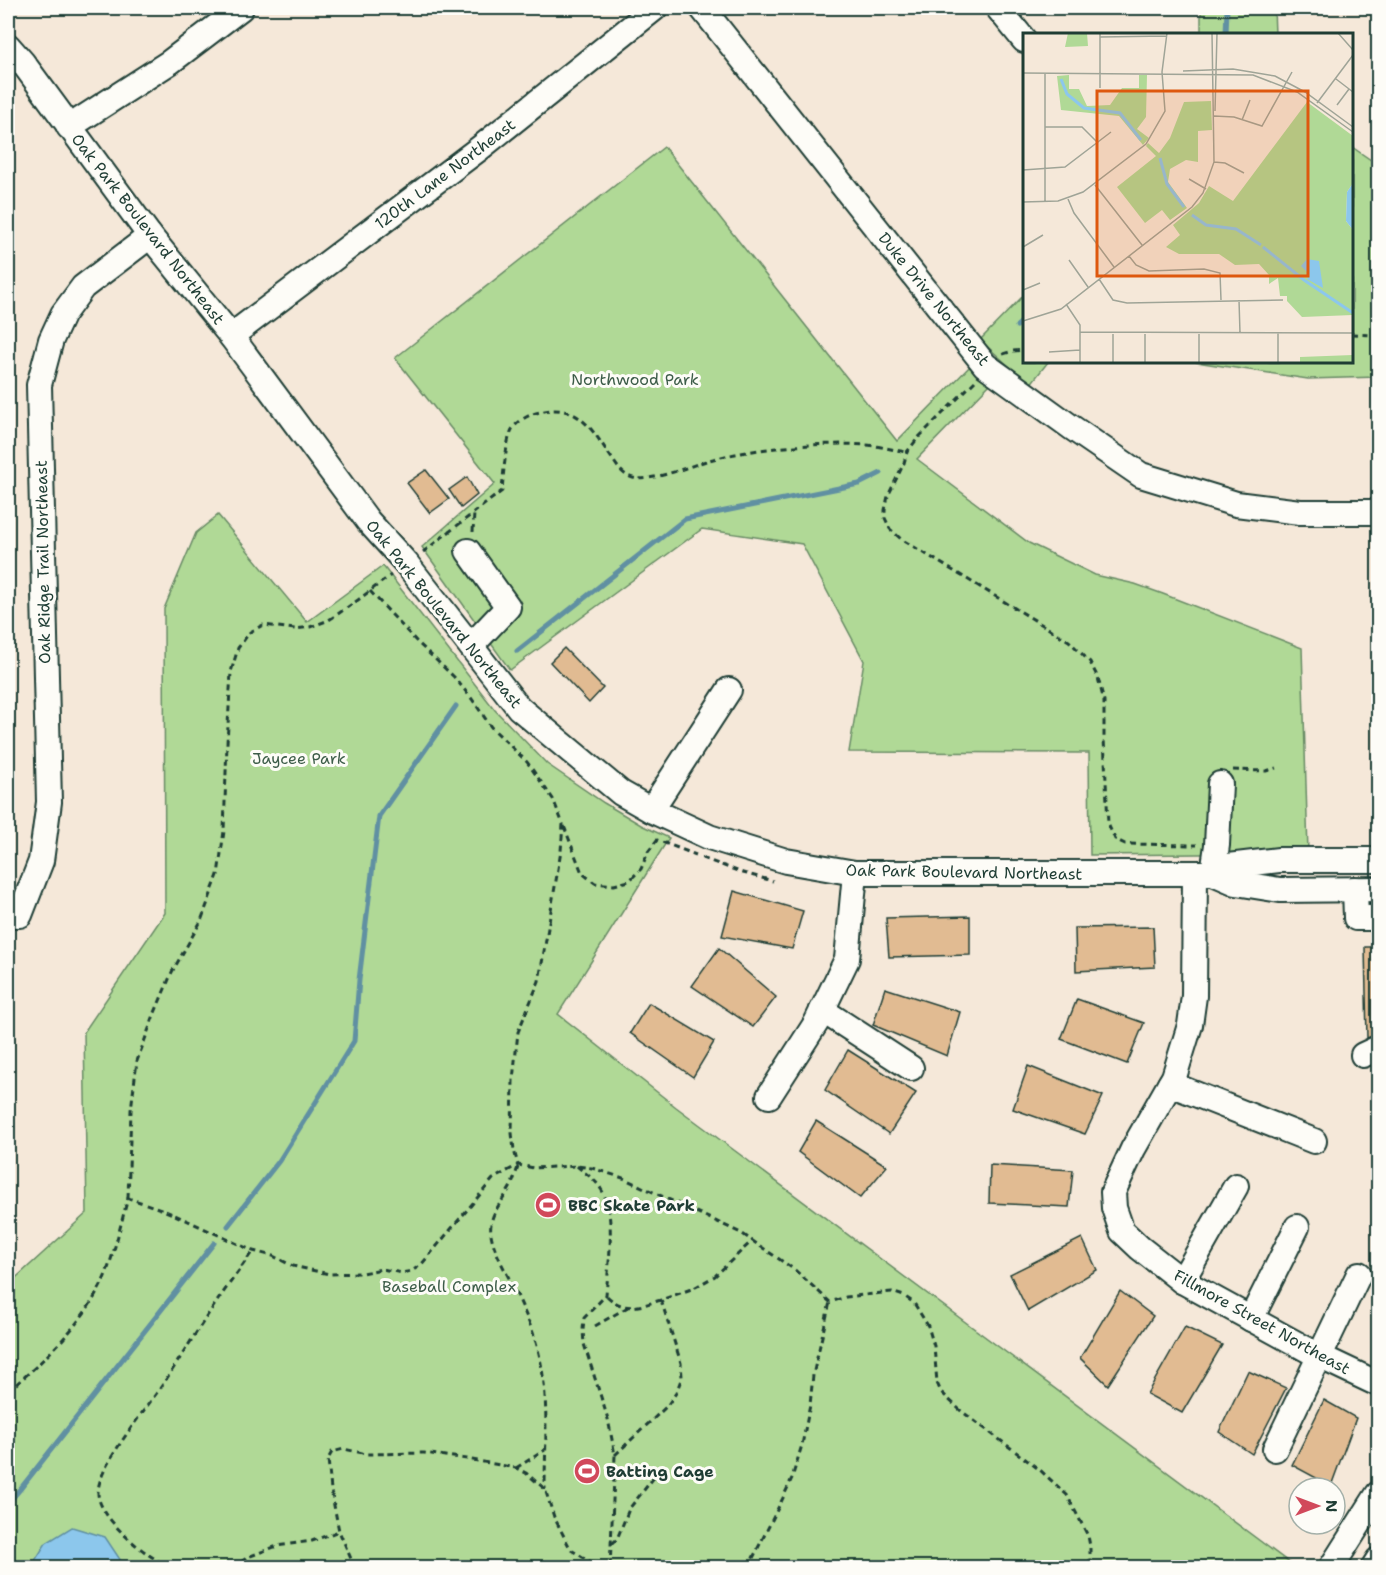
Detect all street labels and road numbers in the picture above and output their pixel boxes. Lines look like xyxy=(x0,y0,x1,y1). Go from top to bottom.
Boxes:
street label: 120th Lane Northeast xyxy=(370,114,520,234)
street label: Oak Park Boulevard Northeast xyxy=(67,129,229,329)
street label: Duke Drive Northeast xyxy=(874,228,994,370)
street label: Oak Ridge Trail Northeast xyxy=(31,460,55,664)
street label: Oak Park Boulevard Northeast xyxy=(361,515,527,713)
street label: Oak Park Boulevard Northeast xyxy=(845,859,1083,885)
street label: Fillmore Street Northeast xyxy=(1170,1265,1354,1379)

